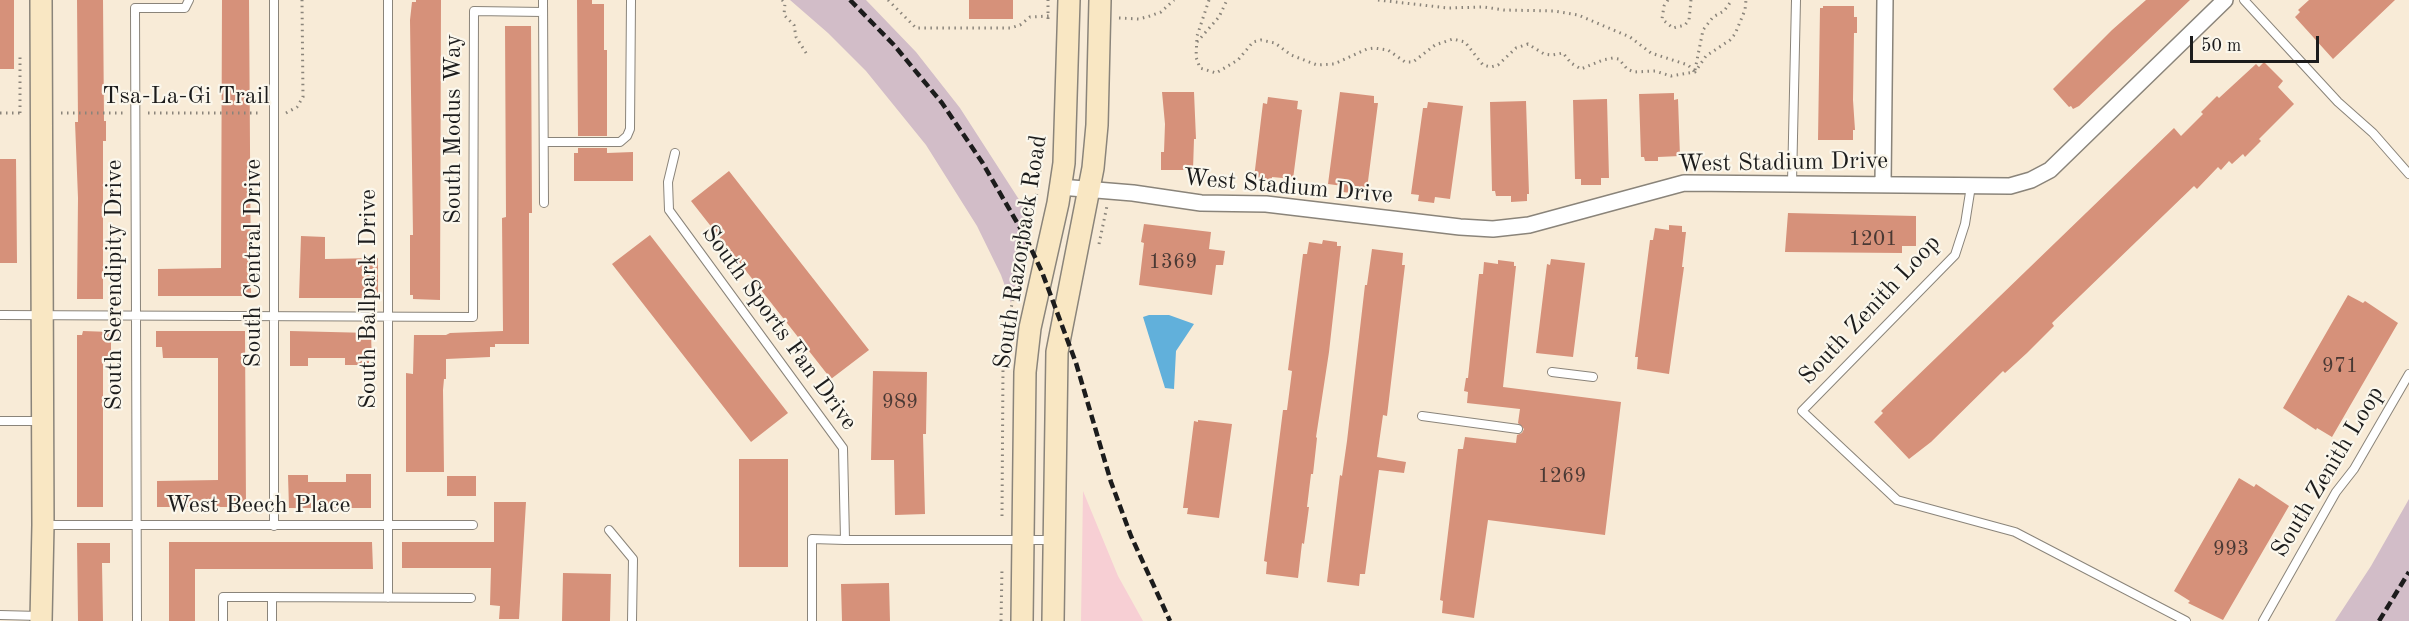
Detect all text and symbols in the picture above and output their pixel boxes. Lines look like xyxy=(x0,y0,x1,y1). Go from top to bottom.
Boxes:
scale bar xyxy=(2193,24,2322,62)
street label: South Modus Way xyxy=(440,34,468,224)
text: 50 m xyxy=(2201,37,2241,55)
street label: Tsa-La-Gi Trail xyxy=(102,83,270,111)
street label: South Razorback Road xyxy=(988,133,1054,371)
street label: West Stadium Drive xyxy=(1678,147,1888,179)
street label: South Central Drive xyxy=(240,159,268,367)
street label: South Serendipity Drive xyxy=(101,160,129,410)
street label: West Stadium Drive xyxy=(1182,163,1394,211)
street label: South Ballpark Drive xyxy=(355,189,383,409)
street label: South Sports Fan Drive xyxy=(695,220,863,436)
house number: 1201 xyxy=(1849,226,1897,252)
street label: South Zenith Loop xyxy=(1793,229,1947,391)
house number: 1369 xyxy=(1149,249,1197,275)
house number: 971 xyxy=(2322,353,2358,379)
street label: South Zenith Loop xyxy=(2266,381,2390,563)
house number: 989 xyxy=(882,389,918,415)
house number: 1269 xyxy=(1538,463,1586,489)
street label: West Beech Place xyxy=(166,492,350,520)
house number: 993 xyxy=(2213,536,2249,562)

